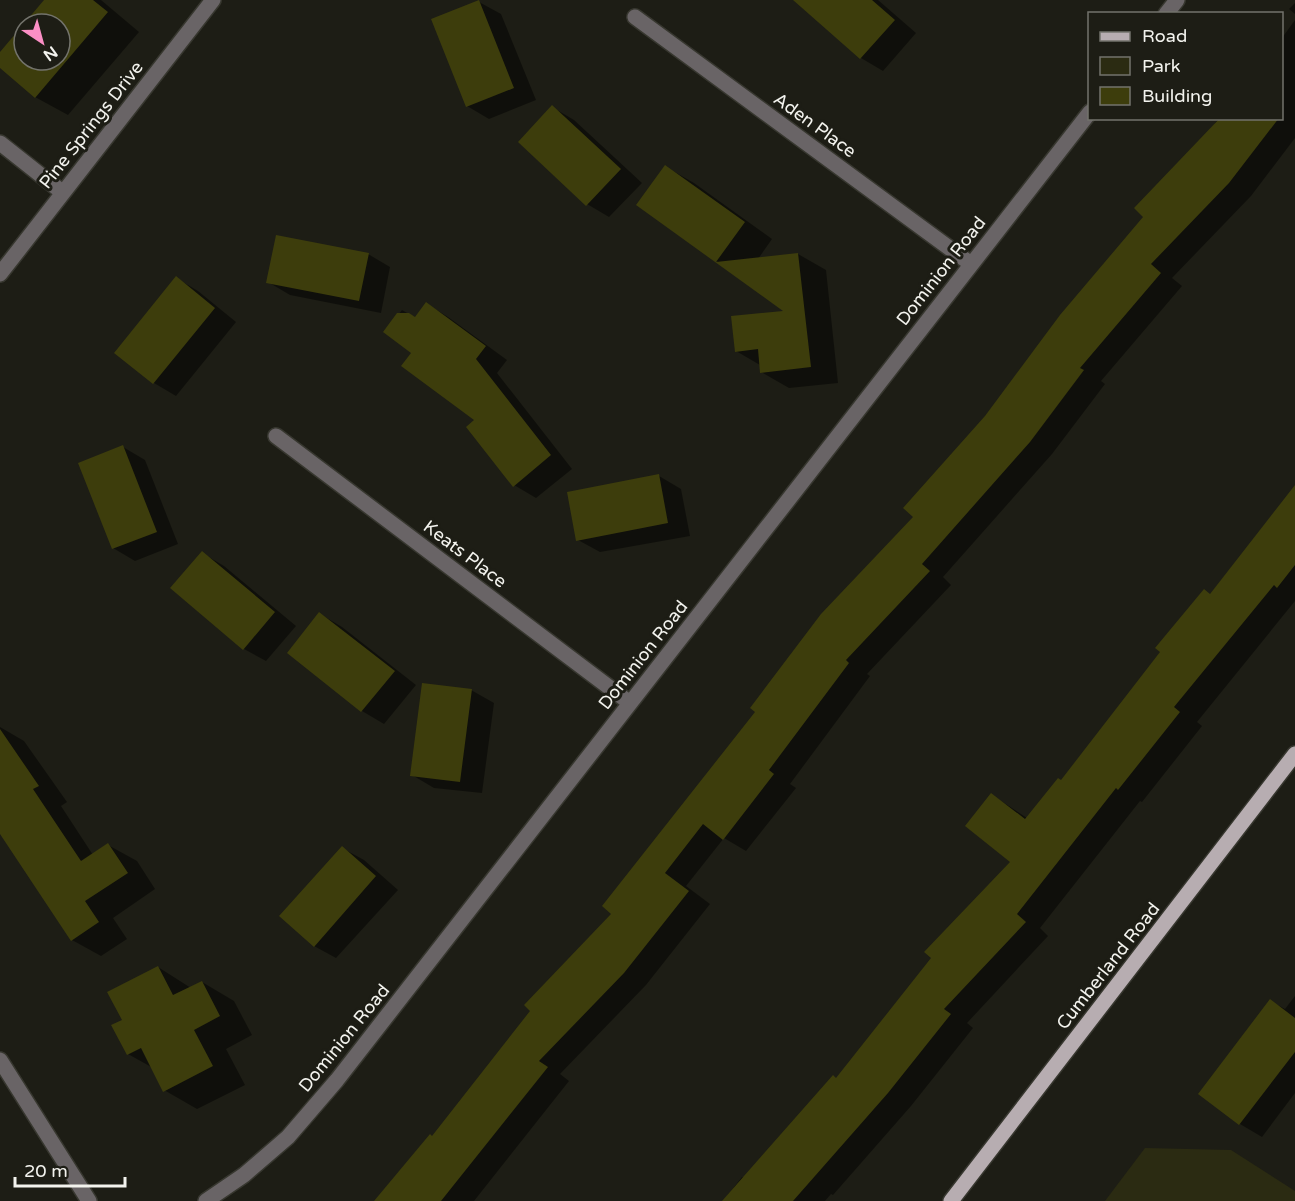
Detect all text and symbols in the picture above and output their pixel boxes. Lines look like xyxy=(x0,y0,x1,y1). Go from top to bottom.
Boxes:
north arrow xyxy=(12,12,72,72)
legend xyxy=(1088,12,1283,120)
text: Road xyxy=(1142,25,1187,47)
text: N xyxy=(39,41,61,65)
text: Park xyxy=(1142,55,1181,77)
street label: Pine Springs Drive xyxy=(34,57,148,193)
text: Building xyxy=(1142,85,1212,107)
street label: Aden Place xyxy=(769,88,861,162)
street label: Dominion Road xyxy=(892,212,990,330)
street label: Keats Place xyxy=(419,516,511,592)
street label: Dominion Road xyxy=(594,596,692,714)
street label: Cumberland Road xyxy=(1052,898,1164,1034)
street label: Dominion Road xyxy=(294,980,394,1096)
scale bar xyxy=(15,1150,124,1188)
text: 20 m xyxy=(24,1160,68,1182)

